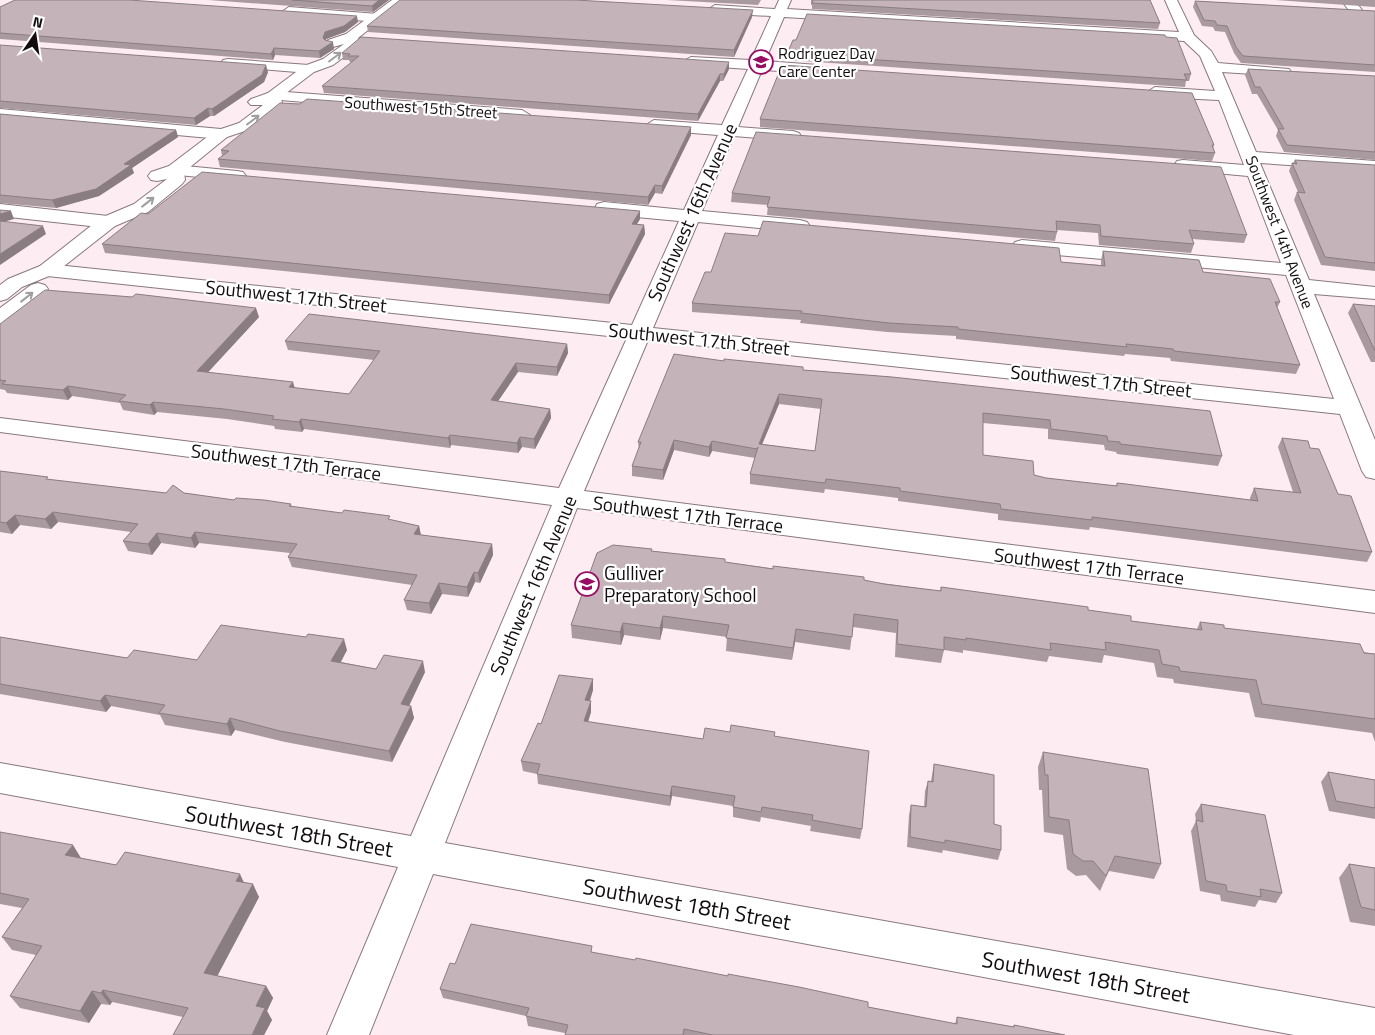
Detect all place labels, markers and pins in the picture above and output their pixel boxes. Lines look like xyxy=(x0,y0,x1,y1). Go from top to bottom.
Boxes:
place label: Rodriguez Day Care Center xyxy=(778,41,876,83)
school or university icon: Rodriguez Day Care Center xyxy=(748,49,774,75)
place label: Gulliver Preparatory School xyxy=(604,558,757,609)
school or university icon: Gulliver Preparatory School xyxy=(574,571,600,597)

